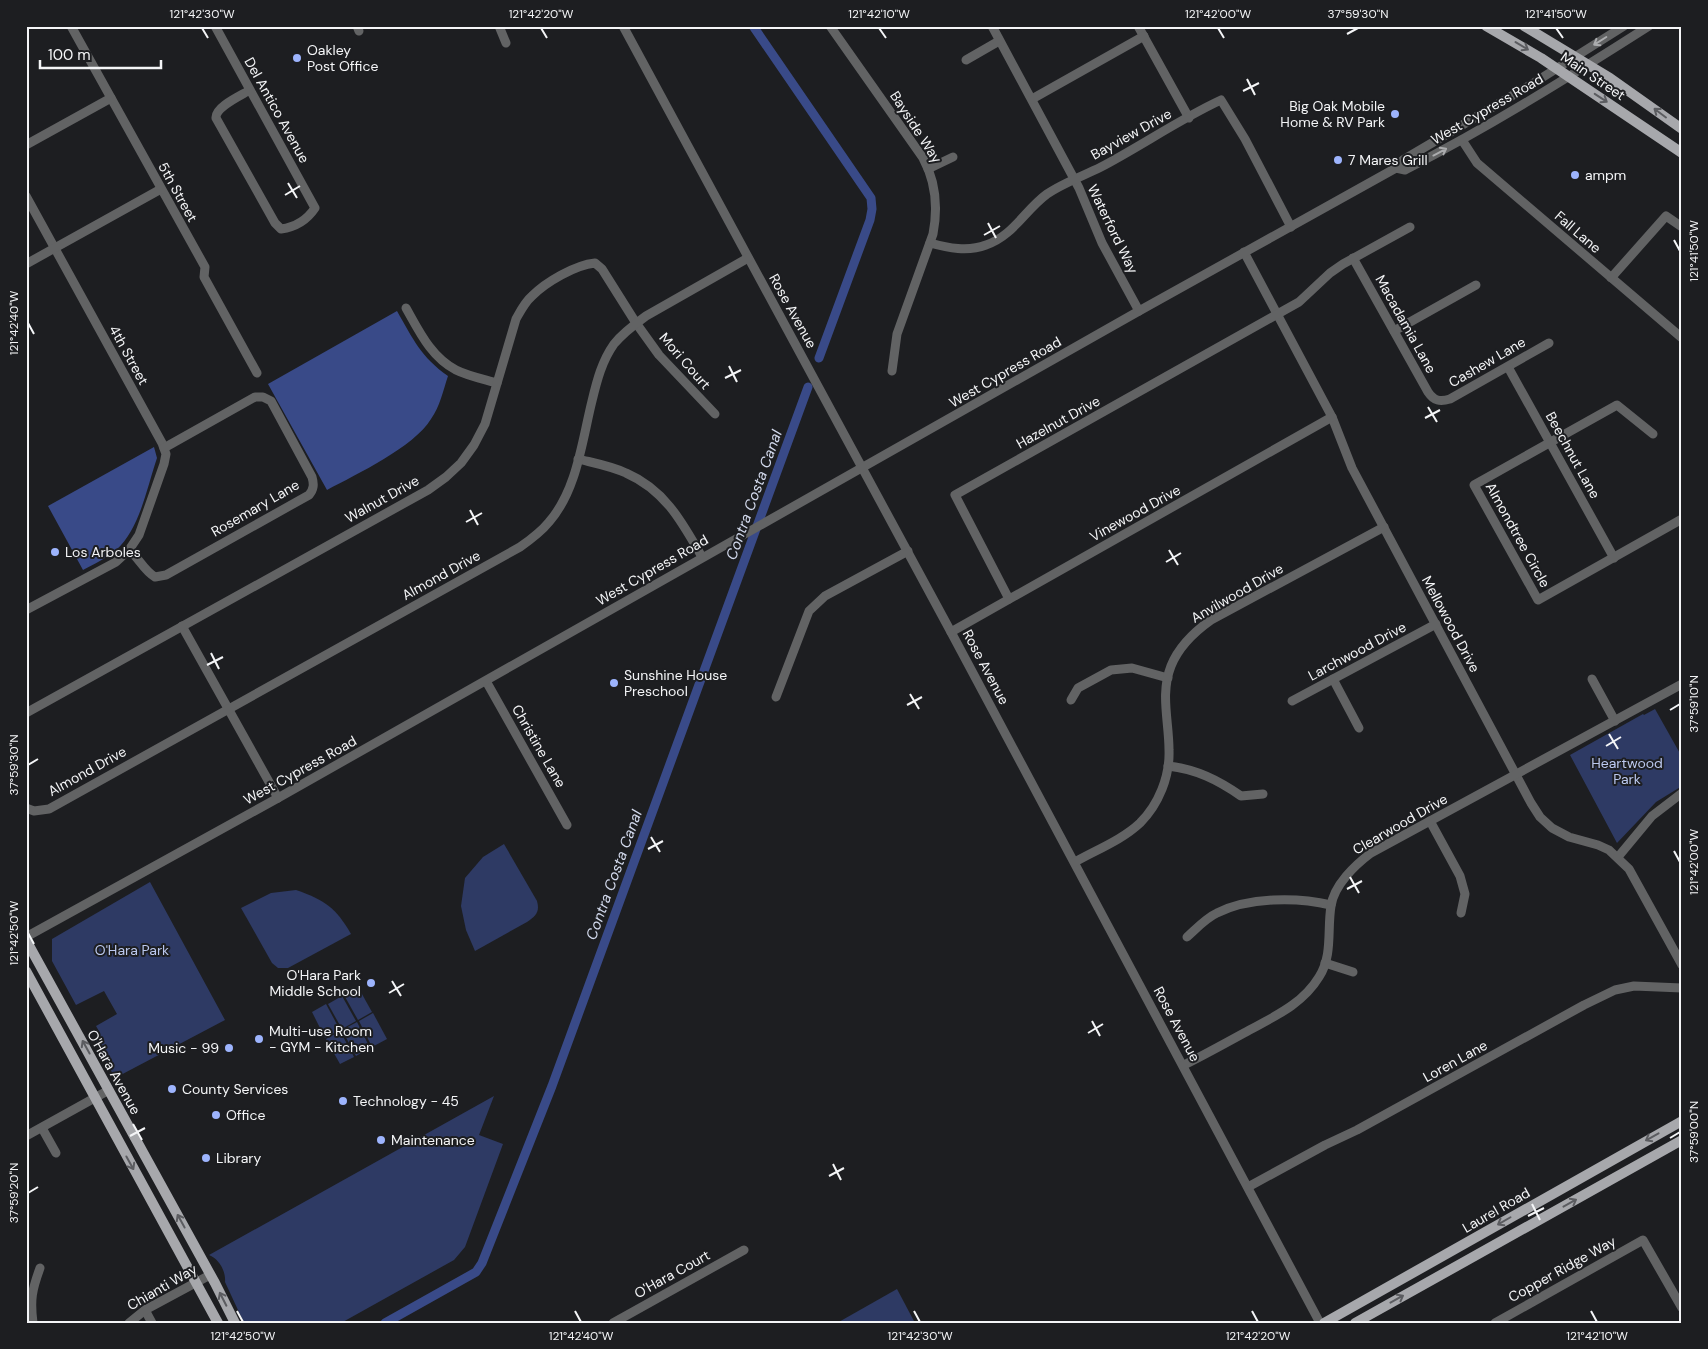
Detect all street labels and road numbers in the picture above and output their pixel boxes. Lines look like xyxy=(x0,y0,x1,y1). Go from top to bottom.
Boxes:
street label: Main Street xyxy=(1557,48,1629,104)
street label: Del Antico Avenue xyxy=(240,54,314,166)
street label: West Cypress Road xyxy=(1428,70,1546,148)
street label: Bayside Way xyxy=(886,88,946,167)
street label: Bayview Drive xyxy=(1087,104,1175,164)
street label: 5th Street xyxy=(154,159,202,225)
street label: Waterford Way xyxy=(1084,181,1142,277)
street label: Fall Lane xyxy=(1551,207,1605,257)
street label: Rose Avenue xyxy=(765,271,821,351)
street label: Macadamia Lane xyxy=(1372,272,1440,376)
street label: 4th Street xyxy=(105,322,153,388)
street label: Mori Court xyxy=(655,329,715,393)
street label: West Cypress Road xyxy=(946,333,1064,411)
street label: Cashew Lane xyxy=(1445,333,1529,391)
street label: Hazelnut Drive xyxy=(1013,392,1103,452)
street label: Beechnut Lane xyxy=(1542,408,1604,502)
street label: Walnut Drive xyxy=(342,471,422,527)
street label: Rosemary Lane xyxy=(208,475,302,541)
street label: Almondtree Circle xyxy=(1482,479,1554,591)
street label: Vinewood Drive xyxy=(1086,481,1184,545)
street label: West Cypress Road xyxy=(593,531,711,609)
street label: Almond Drive xyxy=(399,546,483,604)
street label: Anvilwood Drive xyxy=(1188,559,1286,627)
street label: Mellowood Drive xyxy=(1418,573,1484,675)
street label: Larchwood Drive xyxy=(1305,618,1409,684)
street label: Rose Avenue xyxy=(959,626,1013,708)
street label: Christine Lane xyxy=(508,701,570,791)
street label: West Cypress Road xyxy=(240,731,360,809)
street label: Almond Drive xyxy=(45,742,129,800)
street label: Clearwood Drive xyxy=(1349,790,1451,858)
street label: Rose Avenue xyxy=(1150,983,1204,1065)
street label: O'Hara Avenue xyxy=(83,1026,145,1118)
street label: Loren Lane xyxy=(1420,1036,1490,1086)
street label: Laurel Road xyxy=(1459,1183,1533,1237)
street label: Copper Ridge Way xyxy=(1505,1232,1619,1306)
street label: O'Hara Court xyxy=(631,1246,713,1302)
street label: Chianti Way xyxy=(124,1260,200,1314)

